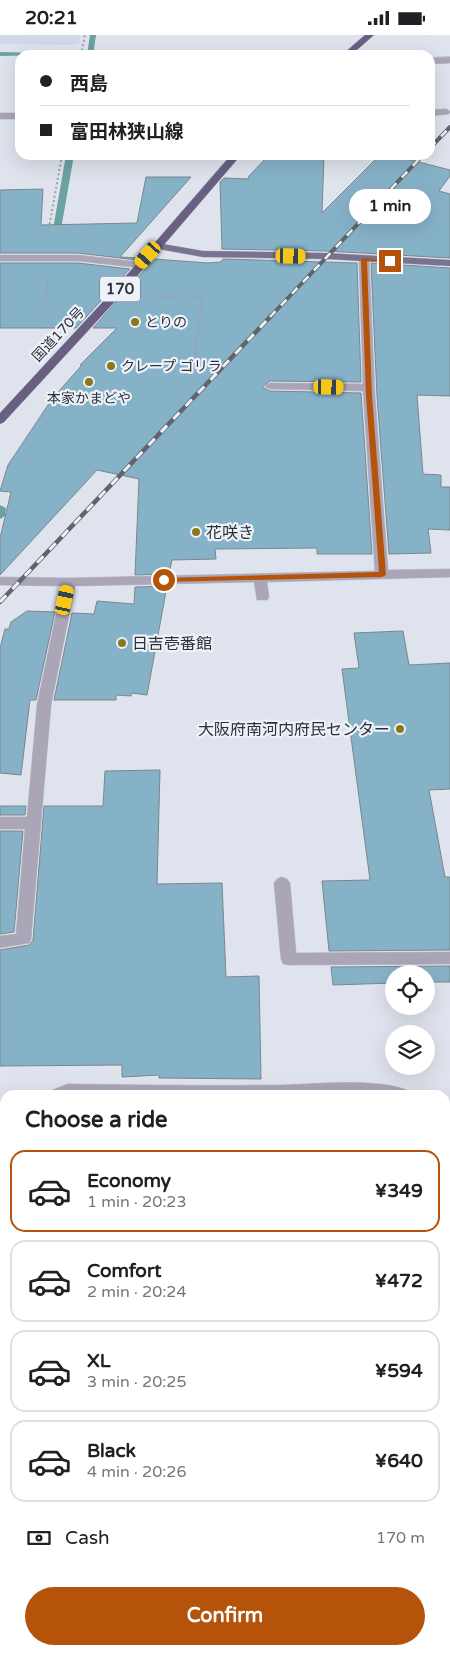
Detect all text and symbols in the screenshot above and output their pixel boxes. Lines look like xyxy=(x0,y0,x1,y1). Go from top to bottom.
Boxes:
text: 20:21 xyxy=(25,7,78,29)
text: 西島 xyxy=(70,73,108,95)
text: 富田林狭山線 xyxy=(70,121,184,143)
callout: 1 min xyxy=(349,189,431,223)
text: 1 min xyxy=(369,196,411,216)
car xyxy=(132,239,163,271)
car xyxy=(275,248,306,264)
route end xyxy=(379,250,401,272)
road number: 170 xyxy=(100,277,140,301)
street label: 国道170号 xyxy=(29,304,88,365)
place label: とりの xyxy=(145,314,187,331)
marker: とりの xyxy=(129,316,141,328)
place label: クレープ ゴリラ xyxy=(121,358,222,375)
marker: クレープ ゴリラ xyxy=(105,360,117,372)
marker: 本家かまどや xyxy=(83,376,95,388)
car xyxy=(313,379,344,395)
place label: 本家かまどや xyxy=(47,390,131,407)
place label: 花咲き xyxy=(206,523,254,543)
marker: 花咲き xyxy=(190,526,202,538)
route start xyxy=(153,569,175,591)
car xyxy=(54,584,75,616)
place label: 日吉壱番館 xyxy=(132,634,212,654)
marker: 日吉壱番館 xyxy=(116,637,128,649)
place label: 大阪府南河内府民センター xyxy=(198,720,390,740)
marker: 大阪府南河内府民センター xyxy=(394,723,406,735)
map controls xyxy=(385,965,435,1075)
button: locate xyxy=(385,965,435,1015)
button: layers xyxy=(385,1025,435,1075)
text: Choose a ride xyxy=(25,1107,168,1133)
icon: car xyxy=(27,1169,72,1214)
text: Economy xyxy=(87,1170,171,1192)
text: ¥349 xyxy=(375,1180,423,1202)
text: 1 min · 20:23 xyxy=(87,1192,186,1212)
icon: car xyxy=(27,1259,72,1304)
text: Comfort xyxy=(87,1260,161,1282)
text: ¥472 xyxy=(375,1270,423,1292)
text: 2 min · 20:24 xyxy=(87,1282,186,1302)
icon: car xyxy=(27,1349,72,1394)
text: XL xyxy=(87,1350,111,1372)
text: ¥594 xyxy=(375,1360,423,1382)
text: 3 min · 20:25 xyxy=(87,1372,186,1392)
icon: car xyxy=(27,1439,72,1484)
text: Black xyxy=(87,1440,136,1462)
text: ¥640 xyxy=(375,1450,423,1472)
text: 4 min · 20:26 xyxy=(87,1462,186,1482)
icon: cash xyxy=(25,1524,53,1552)
text: Cash xyxy=(65,1527,110,1549)
text: 170 m xyxy=(376,1528,425,1548)
button: Confirm xyxy=(25,1587,425,1645)

